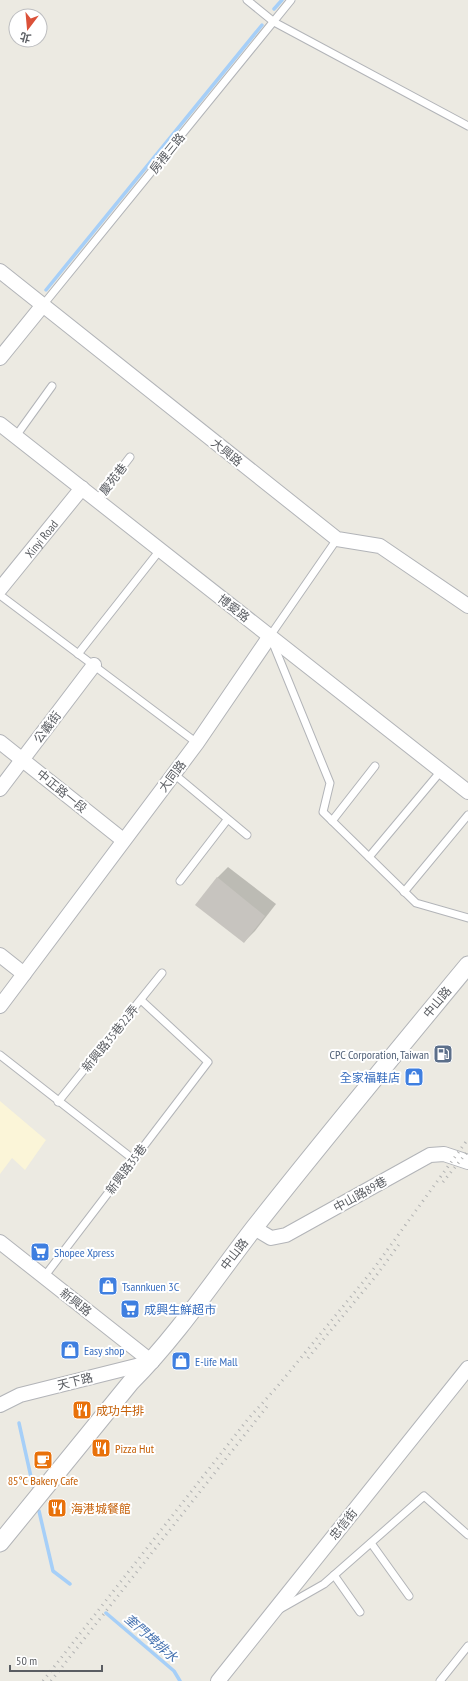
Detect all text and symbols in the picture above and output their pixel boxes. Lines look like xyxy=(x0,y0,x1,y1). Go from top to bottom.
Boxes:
north arrow xyxy=(8,8,48,48)
text: 北 xyxy=(18,29,32,46)
street label: 房裡三路 xyxy=(146,130,188,176)
street label: 大興路 xyxy=(208,435,246,469)
street label: 慶苑巷 xyxy=(96,460,130,498)
street label: Xinyi Road xyxy=(21,517,61,560)
street label: 博愛路 xyxy=(215,591,253,625)
street label: 公義街 xyxy=(30,708,64,746)
street label: 大同路 xyxy=(155,757,189,795)
street label: 中正路一段 xyxy=(34,766,90,816)
street label: 中山路 xyxy=(420,983,454,1021)
street label: 新興路35巷22弄 xyxy=(78,1002,142,1074)
fuel station icon: CPC Corporation, Taiwan xyxy=(432,1043,454,1065)
place label: CPC Corporation, Taiwan xyxy=(330,1047,429,1062)
shop icon: 全家福鞋店 xyxy=(403,1066,425,1088)
place label: 全家福鞋店 xyxy=(340,1070,400,1085)
street label: 新興路35巷 xyxy=(102,1141,150,1197)
street label: 中山路89巷 xyxy=(331,1173,389,1215)
street label: 中山路 xyxy=(217,1235,251,1273)
supermarket icon: Shopee Xpress xyxy=(29,1241,51,1263)
place label: Shopee Xpress xyxy=(54,1245,114,1260)
shop icon: Tsannkuen 3C xyxy=(97,1275,119,1297)
place label: Tsannkuen 3C xyxy=(122,1279,180,1294)
street label: 新興路 xyxy=(57,1285,95,1319)
supermarket icon: 成興生鮮超市 xyxy=(119,1298,141,1320)
place label: 成興生鮮超市 xyxy=(144,1302,216,1317)
shop icon: Easy shop xyxy=(59,1339,81,1361)
place label: Easy shop xyxy=(84,1343,124,1358)
shop icon: E-life Mall xyxy=(170,1350,192,1372)
place label: E-life Mall xyxy=(195,1354,238,1369)
street label: 天下路 xyxy=(56,1369,94,1393)
restaurant icon: 成功牛排 xyxy=(71,1399,93,1421)
place label: 成功牛排 xyxy=(96,1403,144,1418)
restaurant icon: Pizza Hut xyxy=(90,1437,112,1459)
place label: Pizza Hut xyxy=(115,1441,155,1456)
cafe icon: 85°C Bakery Cafe xyxy=(32,1449,54,1471)
place label: 85°C Bakery Cafe xyxy=(8,1473,78,1488)
restaurant icon: 海港城餐館 xyxy=(46,1497,68,1519)
place label: 海港城餐館 xyxy=(71,1501,131,1516)
street label: 忠信街 xyxy=(326,1505,360,1543)
water label: 奎門埤排水 xyxy=(121,1610,182,1666)
scale bar xyxy=(10,1647,102,1673)
text: 50 m xyxy=(16,1653,37,1668)

